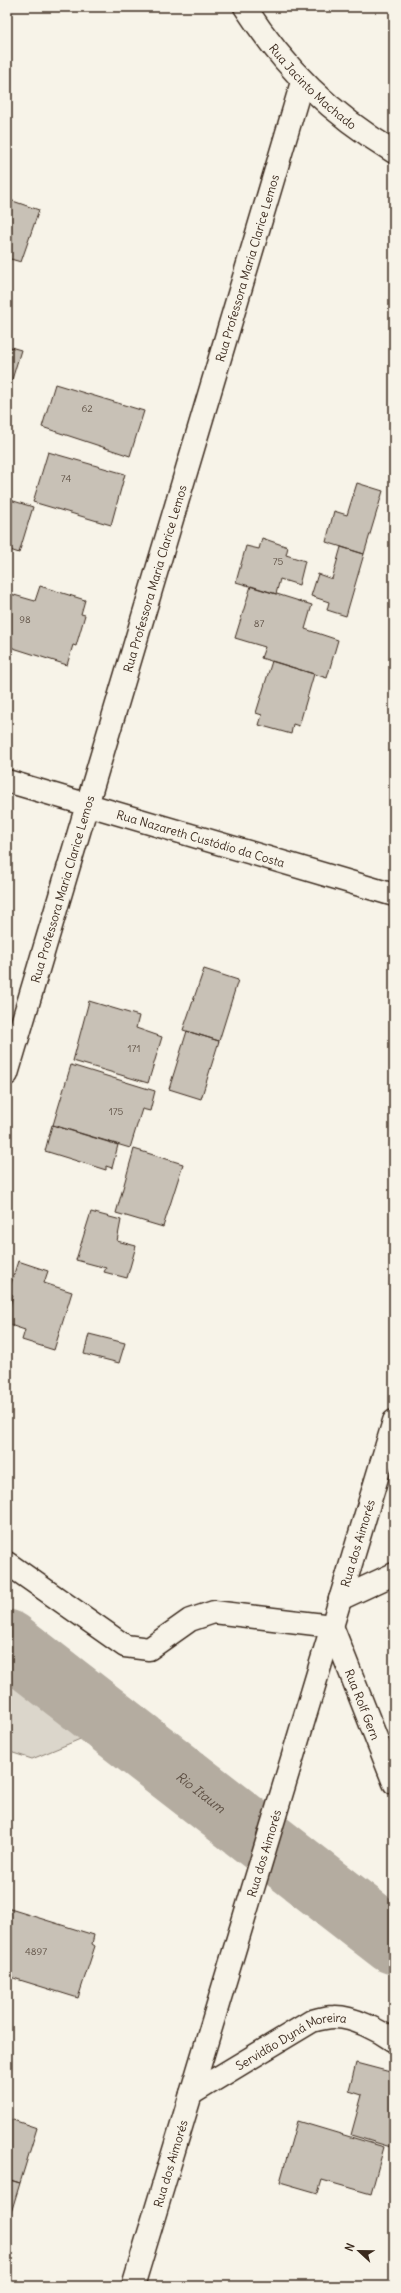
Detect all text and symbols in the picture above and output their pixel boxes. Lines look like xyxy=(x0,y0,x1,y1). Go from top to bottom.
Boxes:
street label: Rua Jacinto Machado xyxy=(266,40,360,132)
street label: Rua Professora Maria Clarice Lemos xyxy=(212,172,282,363)
house number: 62 xyxy=(81,402,93,415)
house number: 74 xyxy=(61,472,71,485)
street label: Rua Professora Maria Clarice Lemos xyxy=(119,483,189,674)
house number: 75 xyxy=(273,555,284,568)
house number: 98 xyxy=(19,613,31,626)
house number: 87 xyxy=(254,617,264,630)
street label: Rua Professora Maria Clarice Lemos xyxy=(27,794,97,984)
street label: Rua Nazareth Custódio da Costa xyxy=(115,806,287,870)
house number: 171 xyxy=(128,1042,140,1055)
house number: 175 xyxy=(109,1105,124,1118)
street label: Rua dos Aimorés xyxy=(337,1498,377,1589)
street label: Rua Rolf Gern xyxy=(342,1667,384,1742)
water label: Rio Itaum xyxy=(173,1768,229,1817)
street label: Rua dos Aimorés xyxy=(243,1808,284,1899)
house number: 4897 xyxy=(25,1945,47,1958)
street label: Servidão Dyná Moreira xyxy=(233,2009,348,2073)
street label: Rua dos Aimorés xyxy=(150,2118,190,2209)
north arrow xyxy=(339,2231,379,2271)
text: N xyxy=(342,2241,358,2253)

